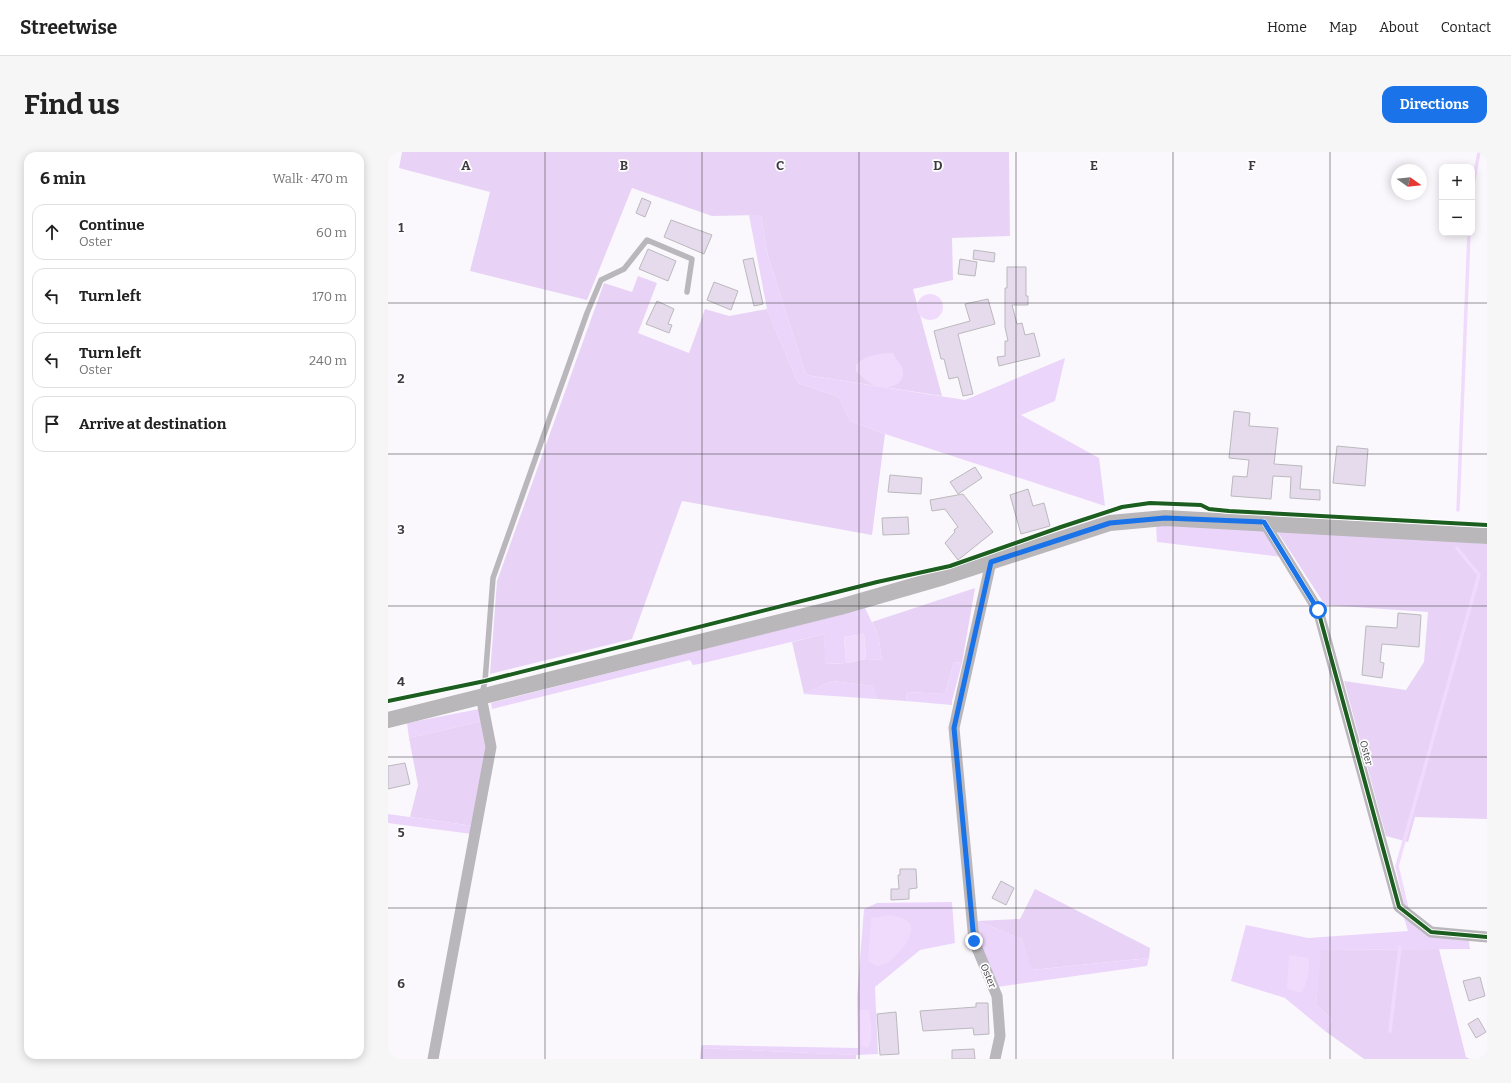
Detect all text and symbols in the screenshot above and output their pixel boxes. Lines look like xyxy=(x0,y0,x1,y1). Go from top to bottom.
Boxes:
text: Streetwise xyxy=(20,16,117,39)
text: Home xyxy=(1267,19,1307,36)
text: Map xyxy=(1329,19,1357,36)
text: About xyxy=(1379,19,1419,36)
text: Contact xyxy=(1441,19,1491,36)
button: Directions xyxy=(1382,86,1487,123)
text: Find us xyxy=(24,88,120,121)
text: A xyxy=(461,158,471,173)
text: B xyxy=(620,158,628,173)
text: C xyxy=(776,158,784,173)
text: D xyxy=(933,158,943,173)
text: E xyxy=(1090,158,1098,173)
text: F xyxy=(1248,158,1256,173)
north arrow xyxy=(1391,164,1427,200)
map controls xyxy=(1439,164,1475,236)
button: + xyxy=(1439,164,1475,200)
text: 6 min xyxy=(40,168,86,189)
text: Walk · 470 m xyxy=(273,171,348,186)
button: − xyxy=(1439,200,1475,236)
text: Continue xyxy=(79,216,145,234)
text: 1 xyxy=(398,220,404,235)
icon: ahead xyxy=(41,221,63,243)
text: 60 m xyxy=(316,225,347,240)
text: Oster xyxy=(79,234,112,249)
icon: left xyxy=(41,285,63,307)
text: Turn left xyxy=(79,287,141,305)
text: 170 m xyxy=(312,289,347,304)
text: Turn left xyxy=(79,344,141,362)
icon: left xyxy=(41,349,63,371)
text: 240 m xyxy=(309,353,347,368)
text: Oster xyxy=(79,362,112,377)
text: 2 xyxy=(397,371,405,386)
icon: arrive xyxy=(41,413,63,435)
text: Arrive at destination xyxy=(79,415,226,433)
text: 3 xyxy=(397,522,405,537)
route start xyxy=(1309,601,1327,619)
text: 4 xyxy=(397,674,405,689)
street label: Oster xyxy=(1357,739,1375,767)
text: 5 xyxy=(397,825,405,840)
route end xyxy=(965,932,983,950)
street label: Oster xyxy=(977,962,999,991)
text: 6 xyxy=(397,976,405,991)

